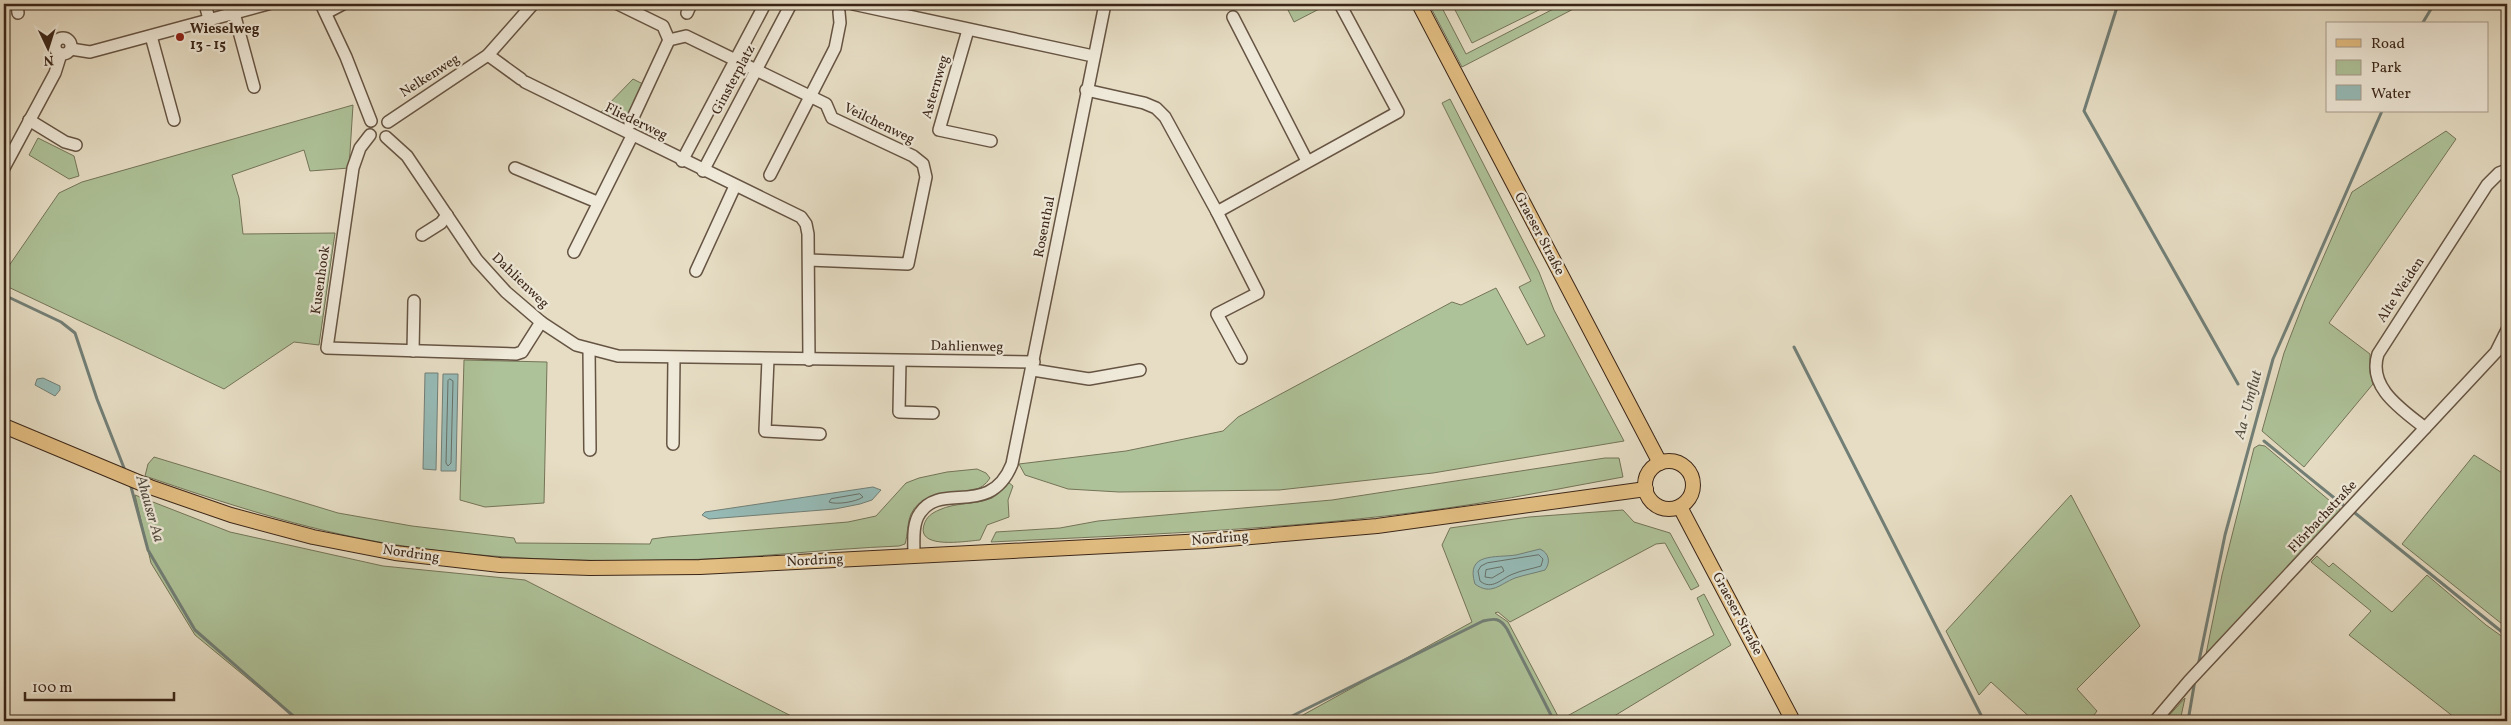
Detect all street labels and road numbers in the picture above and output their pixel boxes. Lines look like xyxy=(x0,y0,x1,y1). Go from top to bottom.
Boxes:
street label: Ginsterplatz xyxy=(708,42,760,118)
street label: Nelkenweg xyxy=(396,50,464,102)
street label: Asternweg xyxy=(918,53,954,121)
street label: Fliederweg xyxy=(601,99,671,145)
street label: Veilchenweg xyxy=(840,99,918,149)
street label: Graeser Straße xyxy=(1509,189,1569,279)
street label: Rosenthal xyxy=(1030,195,1060,259)
street label: Kusenhook xyxy=(307,244,335,316)
street label: Dahlienweg xyxy=(487,249,553,313)
street label: Alte Weiden xyxy=(2373,254,2429,326)
street label: Dahlienweg xyxy=(930,337,1004,357)
street label: Flörbachstraße xyxy=(2284,476,2362,557)
street label: Nordring xyxy=(1191,527,1249,551)
street label: Nordring xyxy=(381,541,441,567)
street label: Nordring xyxy=(786,550,844,572)
street label: Graeser Straße xyxy=(1707,569,1767,659)

